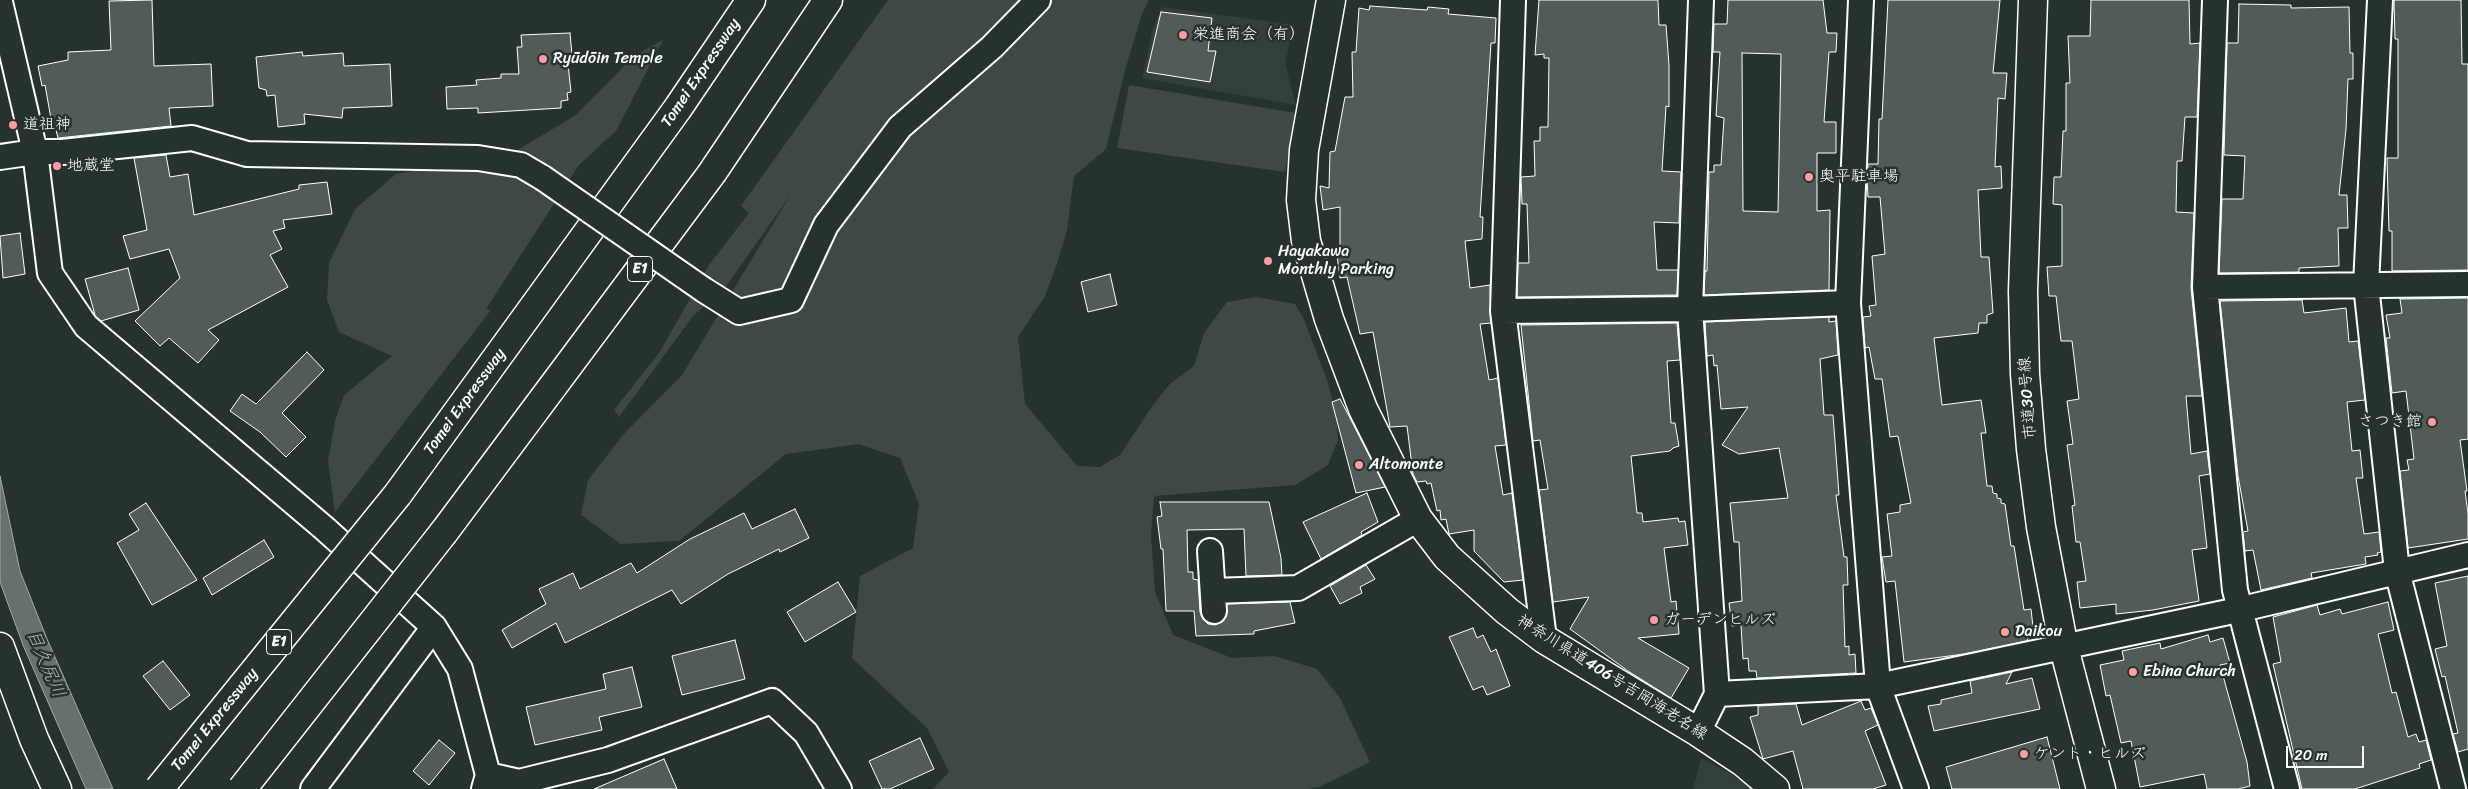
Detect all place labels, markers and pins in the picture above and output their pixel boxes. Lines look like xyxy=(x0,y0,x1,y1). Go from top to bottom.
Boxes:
place label: 栄進商会（有） xyxy=(1193,25,1305,45)
marker: 栄進商会（有） xyxy=(1177,29,1189,41)
place label: Ryūdōin Temple xyxy=(553,49,663,69)
marker: Ryūdōin Temple xyxy=(537,53,549,65)
place label: 道祖神 xyxy=(23,115,71,135)
marker: 道祖神 xyxy=(7,119,19,131)
place label: 地蔵堂 xyxy=(67,156,115,176)
marker: 地蔵堂 xyxy=(51,160,63,172)
place label: 奥平駐車場 xyxy=(1819,167,1899,187)
marker: 奥平駐車場 xyxy=(1803,171,1815,183)
place label: Hayakawa Monthly Parking xyxy=(1278,242,1394,280)
marker: Hayakawa Monthly Parking xyxy=(1262,255,1274,267)
place label: さつき館 xyxy=(2358,412,2422,432)
marker: さつき館 xyxy=(2426,416,2438,428)
place label: Altomonte xyxy=(1369,455,1443,475)
marker: Altomonte xyxy=(1353,459,1365,471)
place label: ガーデンヒルズ xyxy=(1664,610,1776,630)
marker: ガーデンヒルズ xyxy=(1648,614,1660,626)
place label: Daikou xyxy=(2015,622,2062,642)
marker: Daikou xyxy=(1999,626,2011,638)
place label: Ebina Church xyxy=(2143,662,2236,682)
marker: Ebina Church xyxy=(2127,666,2139,678)
place label: ケント・ヒルズ xyxy=(2034,744,2146,764)
marker: ケント・ヒルズ xyxy=(2018,748,2030,760)

